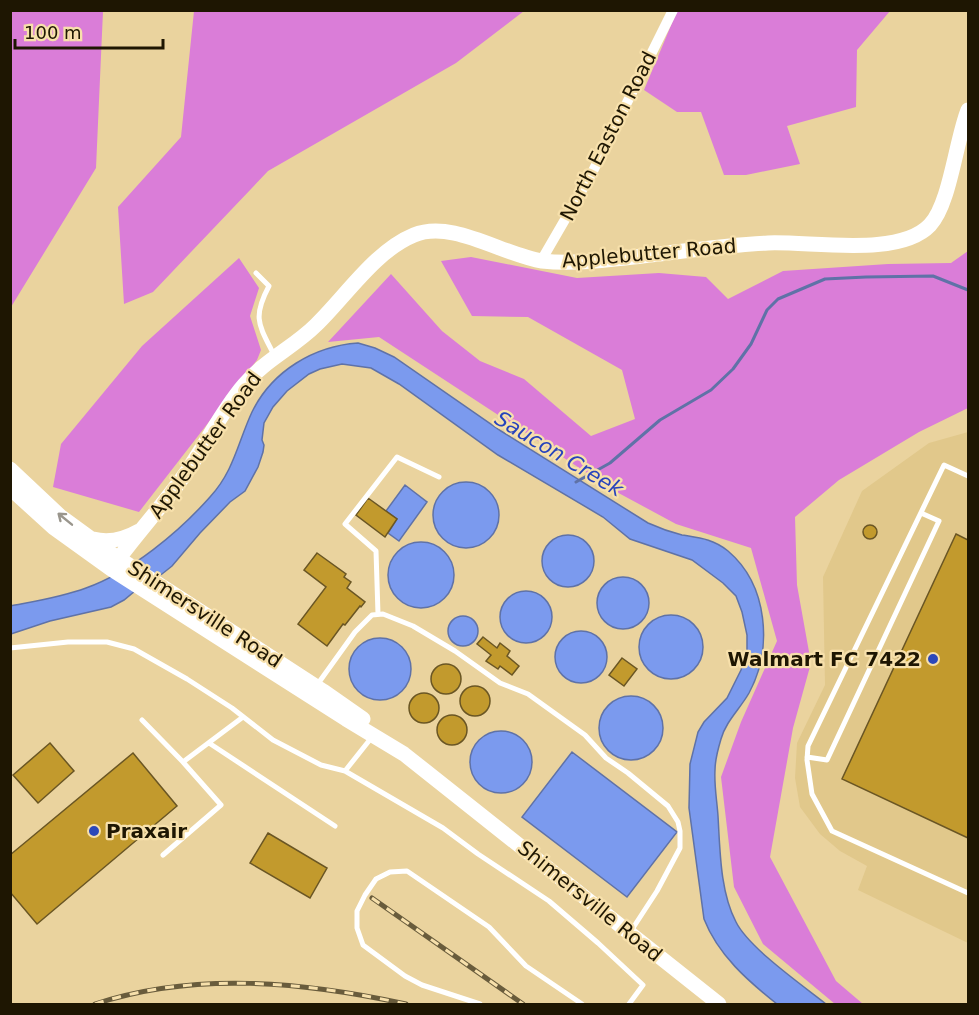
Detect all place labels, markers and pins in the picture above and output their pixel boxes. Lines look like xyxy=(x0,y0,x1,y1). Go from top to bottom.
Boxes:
place label: Walmart FC 7422 xyxy=(728,647,921,671)
marker: Walmart FC 7422 xyxy=(926,652,940,666)
place label: Praxair xyxy=(106,819,187,843)
marker: Praxair xyxy=(87,824,101,838)

